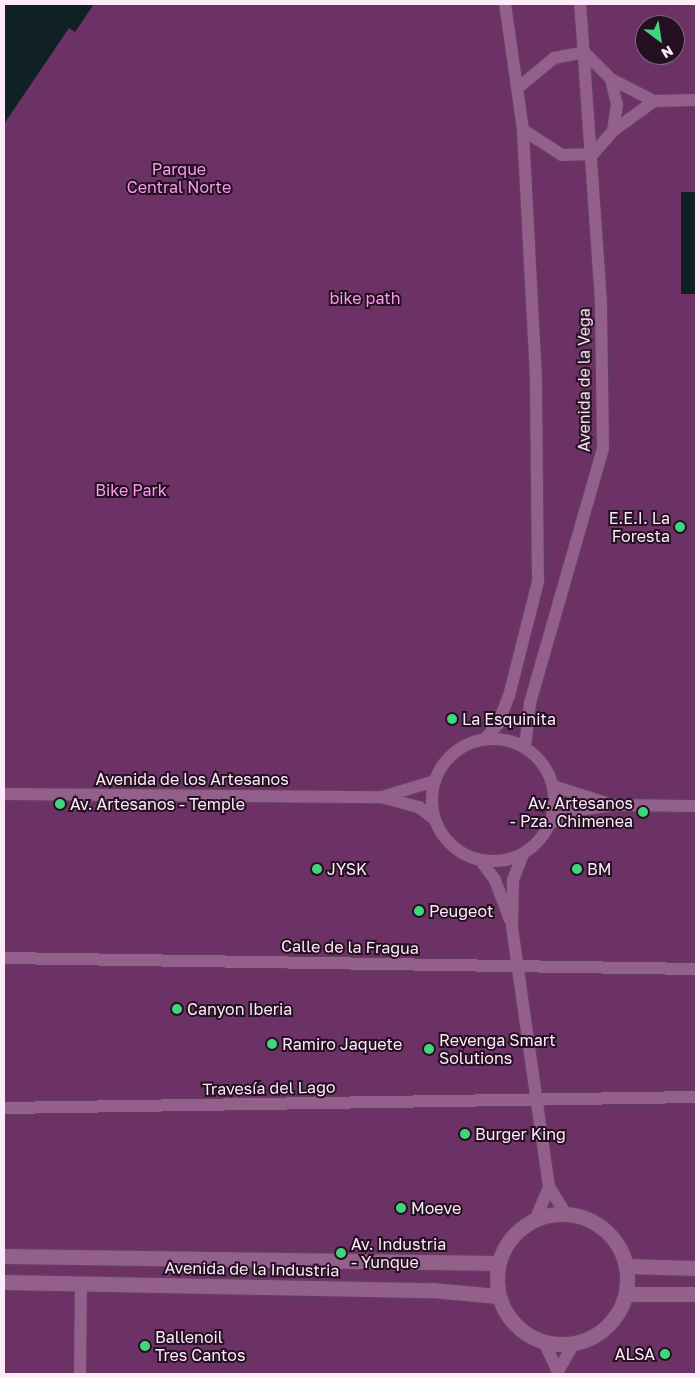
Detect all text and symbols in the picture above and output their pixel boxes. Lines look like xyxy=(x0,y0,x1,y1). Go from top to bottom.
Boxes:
north arrow xyxy=(635,15,685,65)
text: N xyxy=(659,42,676,62)
park label: Parque Central Norte xyxy=(127,159,231,197)
park label: bike path xyxy=(329,288,401,308)
street label: Avenida de la Vega xyxy=(574,308,594,452)
park label: Bike Park xyxy=(95,480,167,500)
place label: E.E.I. La Foresta xyxy=(609,508,670,546)
marker: E.E.I. La Foresta xyxy=(674,521,686,533)
place label: La Esquinita xyxy=(462,709,556,729)
marker: La Esquinita xyxy=(446,713,458,725)
street label: Avenida de los Artesanos xyxy=(95,769,289,789)
place label: Av. Artesanos - Pza. Chimenea xyxy=(510,793,633,831)
place label: Av. Artesanos - Temple xyxy=(70,794,245,814)
marker: Av. Artesanos - Temple xyxy=(54,798,66,810)
marker: Av. Artesanos - Pza. Chimenea xyxy=(637,806,649,818)
place label: JYSK xyxy=(327,859,367,879)
place label: BM xyxy=(587,859,611,879)
marker: JYSK xyxy=(311,863,323,875)
marker: BM xyxy=(571,863,583,875)
place label: Peugeot xyxy=(429,901,493,921)
marker: Peugeot xyxy=(413,905,425,917)
street label: Calle de la Fragua xyxy=(281,936,419,958)
place label: Canyon Iberia xyxy=(187,999,292,1019)
marker: Canyon Iberia xyxy=(171,1003,183,1015)
place label: Revenga Smart Solutions xyxy=(439,1030,556,1068)
place label: Ramiro Jaquete xyxy=(282,1034,402,1054)
marker: Ramiro Jaquete xyxy=(266,1038,278,1050)
marker: Revenga Smart Solutions xyxy=(423,1043,435,1055)
street label: Travesía del Lago xyxy=(202,1077,336,1099)
place label: Burger King xyxy=(475,1124,566,1144)
marker: Burger King xyxy=(459,1128,471,1140)
place label: Moeve xyxy=(411,1198,461,1218)
marker: Moeve xyxy=(395,1202,407,1214)
place label: Av. Industria - Yunque xyxy=(351,1234,446,1272)
marker: Av. Industria - Yunque xyxy=(335,1247,347,1259)
street label: Avenida de la Industria xyxy=(164,1258,340,1280)
place label: Ballenoil Tres Cantos xyxy=(155,1327,245,1365)
marker: Ballenoil Tres Cantos xyxy=(139,1340,151,1352)
place label: ALSA xyxy=(615,1344,655,1364)
marker: ALSA xyxy=(659,1348,671,1360)

